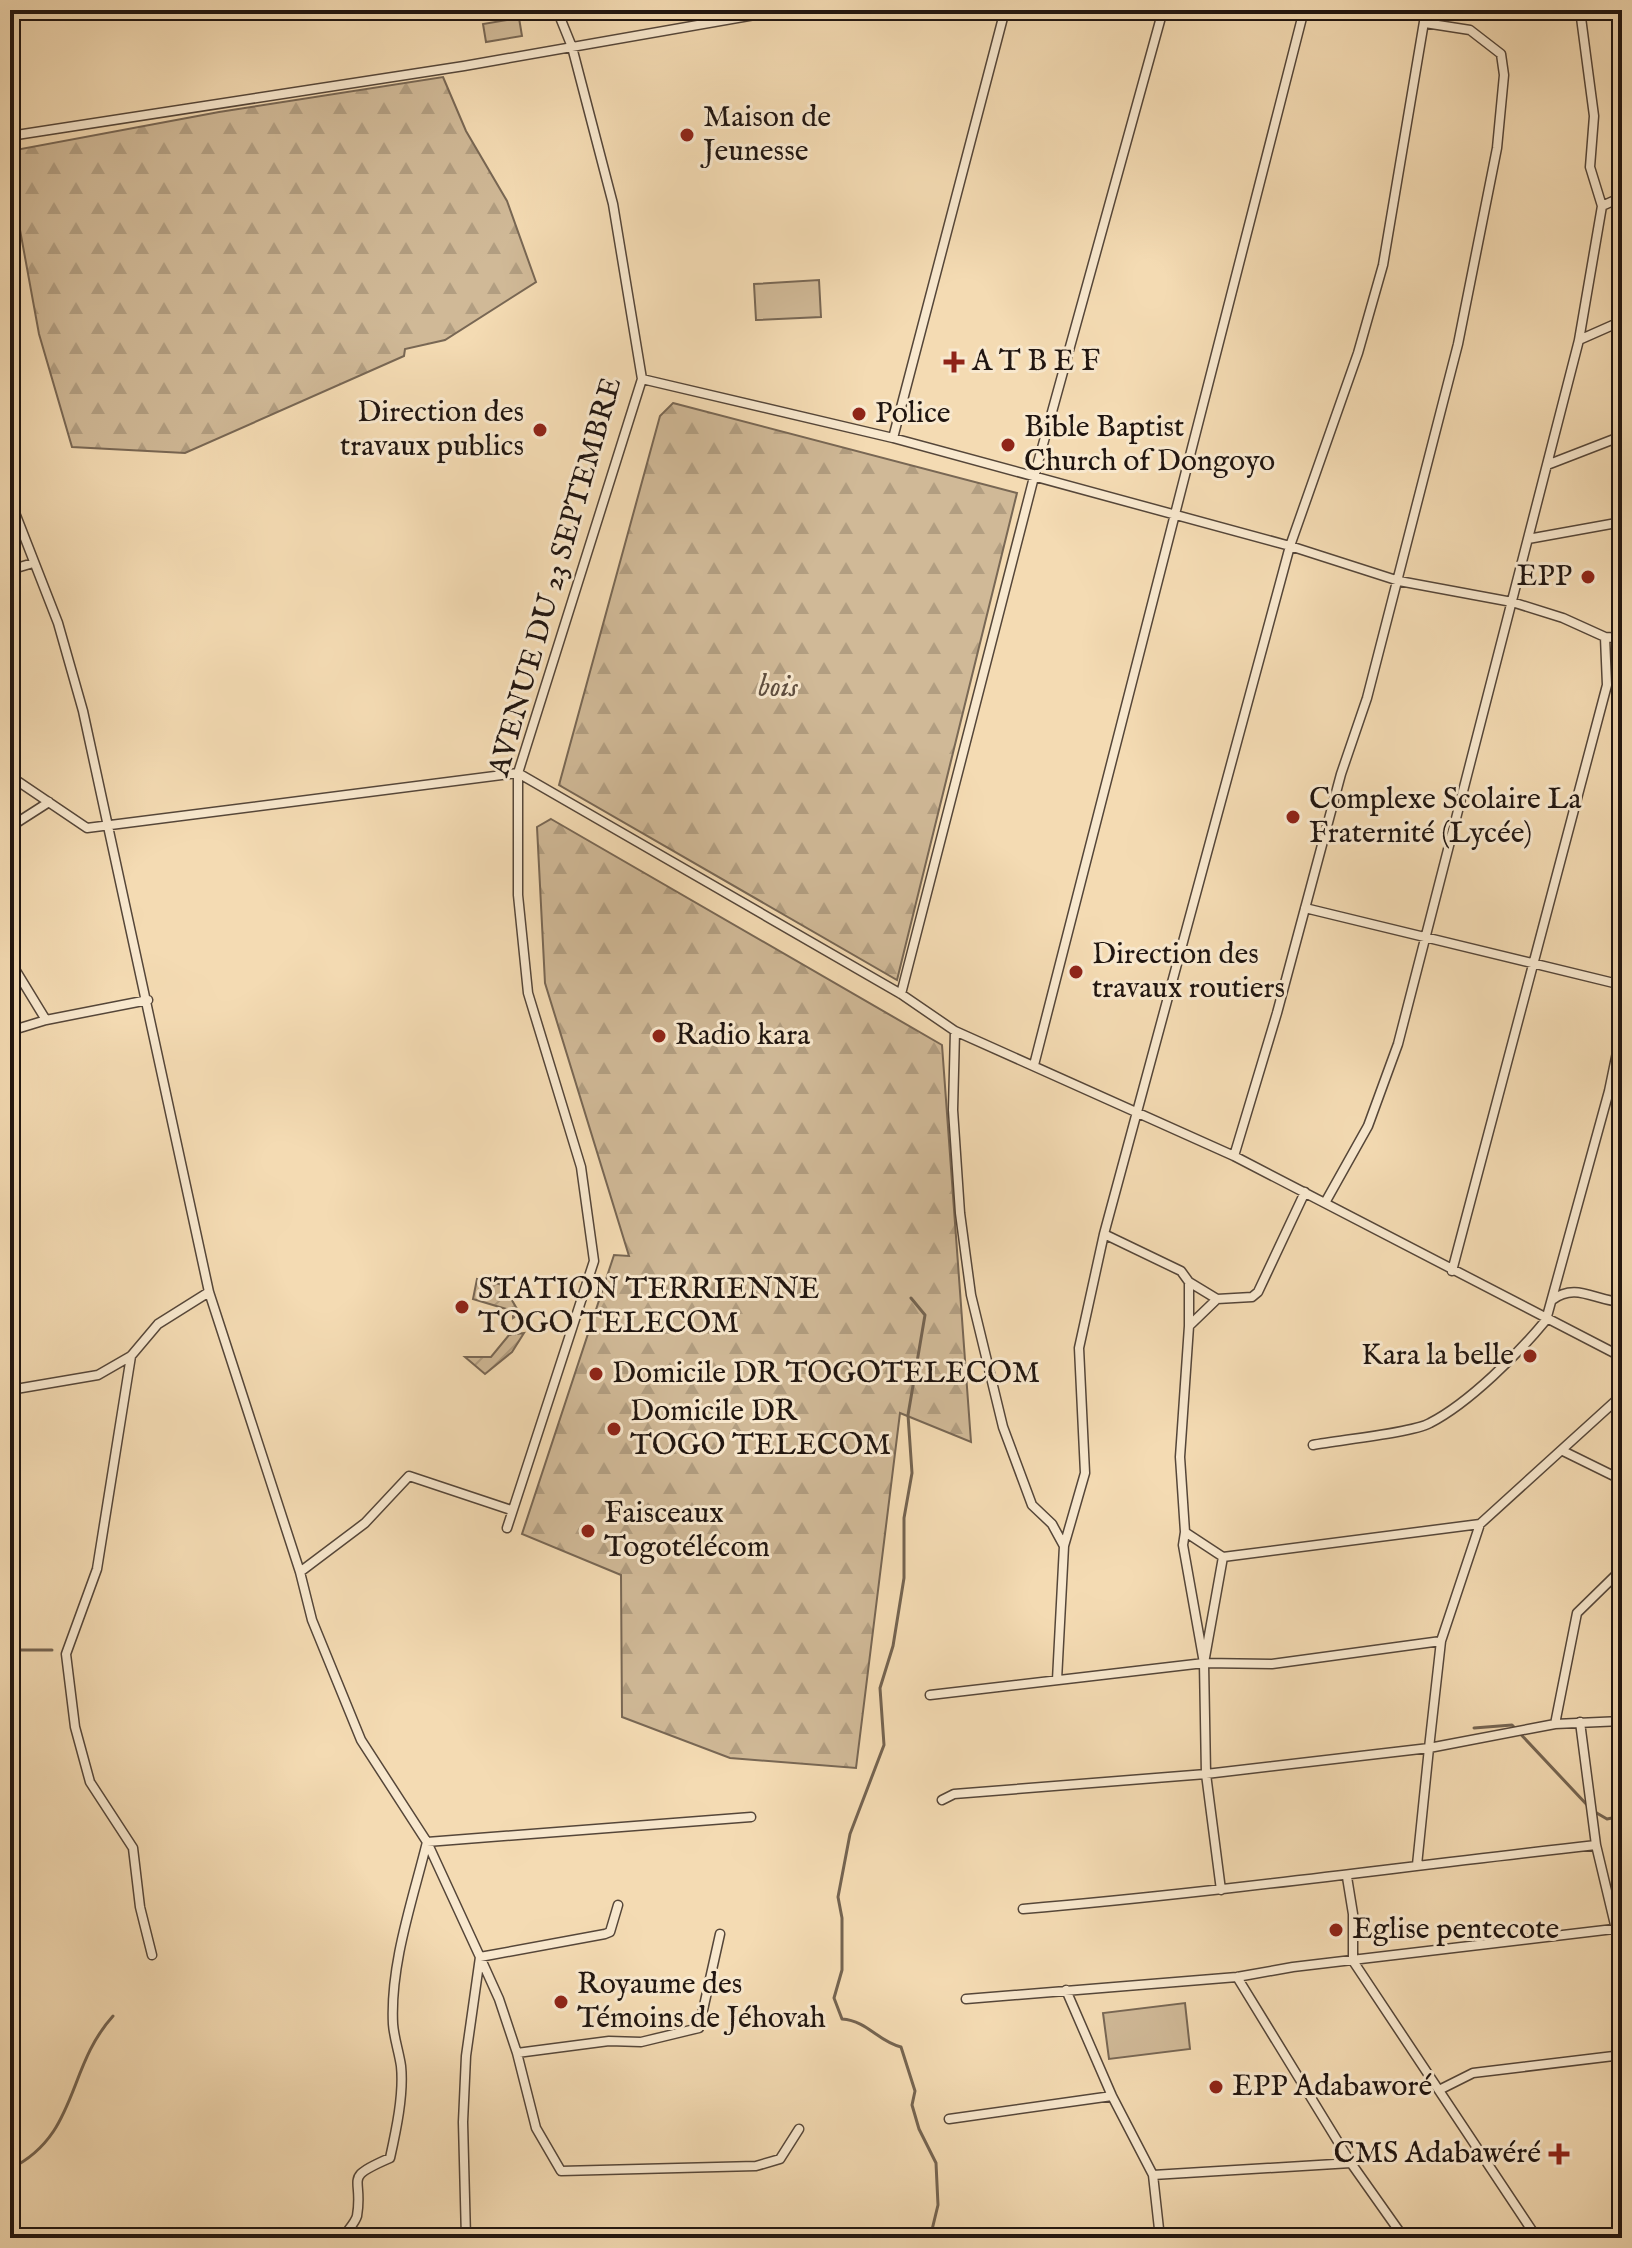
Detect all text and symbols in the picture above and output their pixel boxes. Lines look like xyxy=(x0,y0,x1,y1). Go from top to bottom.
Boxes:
place label: Maison de Jeunesse xyxy=(700,99,831,171)
marker: Maison de Jeunesse xyxy=(678,126,696,144)
place label: A T B E F xyxy=(971,343,1100,381)
marker: A T B E F xyxy=(943,351,965,373)
street label: AVENUE DU 23 SEPTEMBRE xyxy=(480,373,631,782)
place label: Direction des travaux publics xyxy=(340,394,524,466)
place label: Police xyxy=(875,395,951,433)
marker: Police xyxy=(850,405,868,423)
place label: Bible Baptist Church of Dongoyo xyxy=(1024,409,1275,481)
marker: Direction des travaux publics xyxy=(531,421,549,439)
marker: Bible Baptist Church of Dongoyo xyxy=(999,436,1017,454)
place label: EPP xyxy=(1517,558,1572,596)
marker: EPP xyxy=(1579,568,1597,586)
park label: bois xyxy=(758,669,798,707)
place label: Complexe Scolaire La Fraternité (Lycée) xyxy=(1309,781,1582,853)
marker: Complexe Scolaire La Fraternité (Lycée) xyxy=(1284,808,1302,826)
place label: Direction des travaux routiers xyxy=(1092,936,1285,1008)
marker: Direction des travaux routiers xyxy=(1067,963,1085,981)
place label: Radio kara xyxy=(675,1017,810,1055)
marker: Radio kara xyxy=(650,1027,668,1045)
place label: STATION TERRIENNE TOGO TELECOM xyxy=(478,1271,820,1343)
marker: STATION TERRIENNE TOGO TELECOM xyxy=(453,1298,471,1316)
place label: Kara la belle xyxy=(1361,1337,1514,1375)
marker: Kara la belle xyxy=(1521,1347,1539,1365)
place label: Domicile DR TOGOTELECOM xyxy=(612,1355,1040,1393)
marker: Domicile DR TOGOTELECOM xyxy=(587,1365,605,1383)
place label: Domicile DR TOGO TELECOM xyxy=(630,1393,891,1465)
marker: Domicile DR TOGO TELECOM xyxy=(605,1420,623,1438)
place label: Faisceaux Togotélécom xyxy=(604,1495,770,1567)
marker: Faisceaux Togotélécom xyxy=(579,1522,597,1540)
place label: Eglise pentecote xyxy=(1352,1911,1559,1949)
marker: Eglise pentecote xyxy=(1327,1921,1345,1939)
place label: Royaume des Témoins de Jéhovah xyxy=(577,1966,826,2038)
marker: Royaume des Témoins de Jéhovah xyxy=(552,1993,570,2011)
place label: EPP Adabaworé xyxy=(1232,2068,1432,2106)
marker: EPP Adabaworé xyxy=(1207,2078,1225,2096)
place label: CMS Adabawéré xyxy=(1333,2135,1541,2173)
marker: CMS Adabawéré xyxy=(1548,2143,1570,2165)

